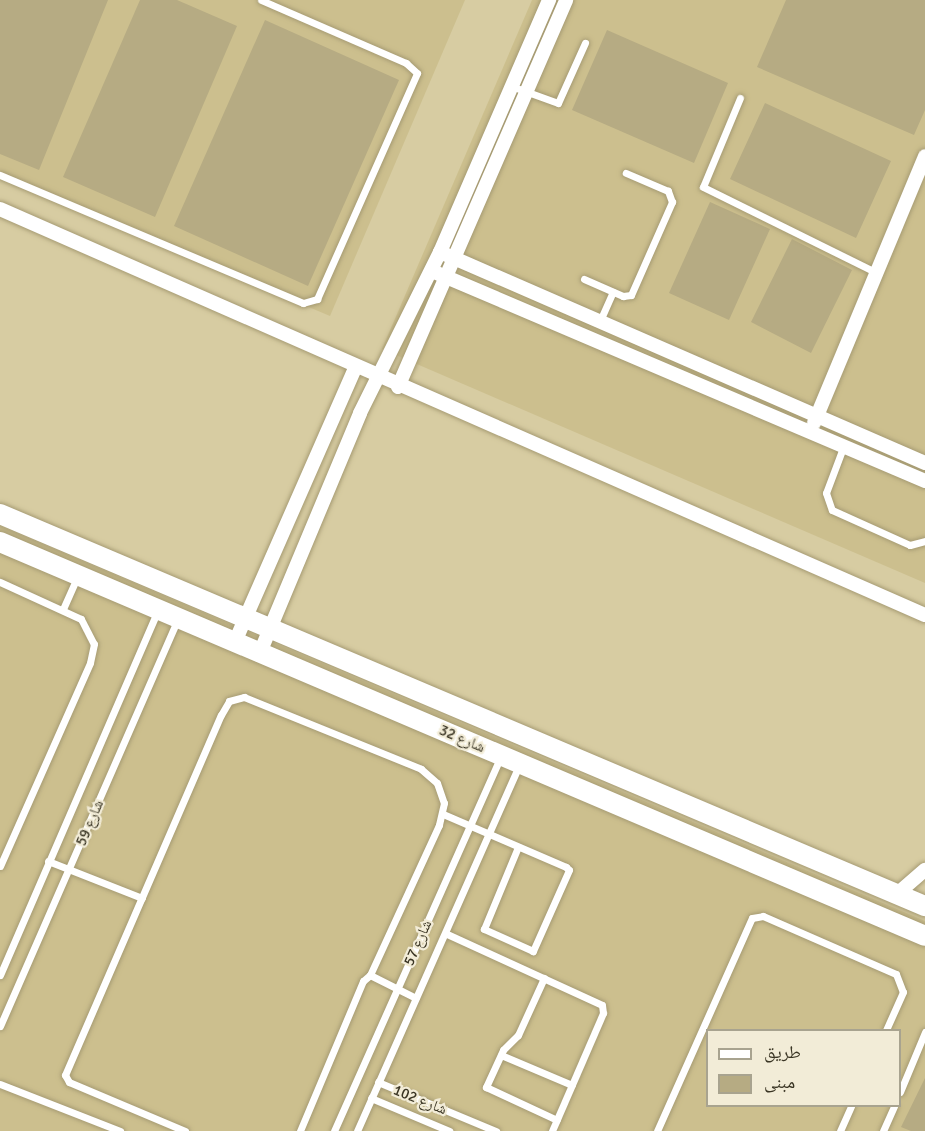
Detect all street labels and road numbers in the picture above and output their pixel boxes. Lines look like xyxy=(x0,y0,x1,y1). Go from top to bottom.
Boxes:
street label: شارع 32 xyxy=(436,721,488,757)
street label: شارع 59 xyxy=(72,797,108,849)
street label: شارع 57 xyxy=(400,917,436,969)
street label: شارع 102 xyxy=(391,1081,449,1119)

